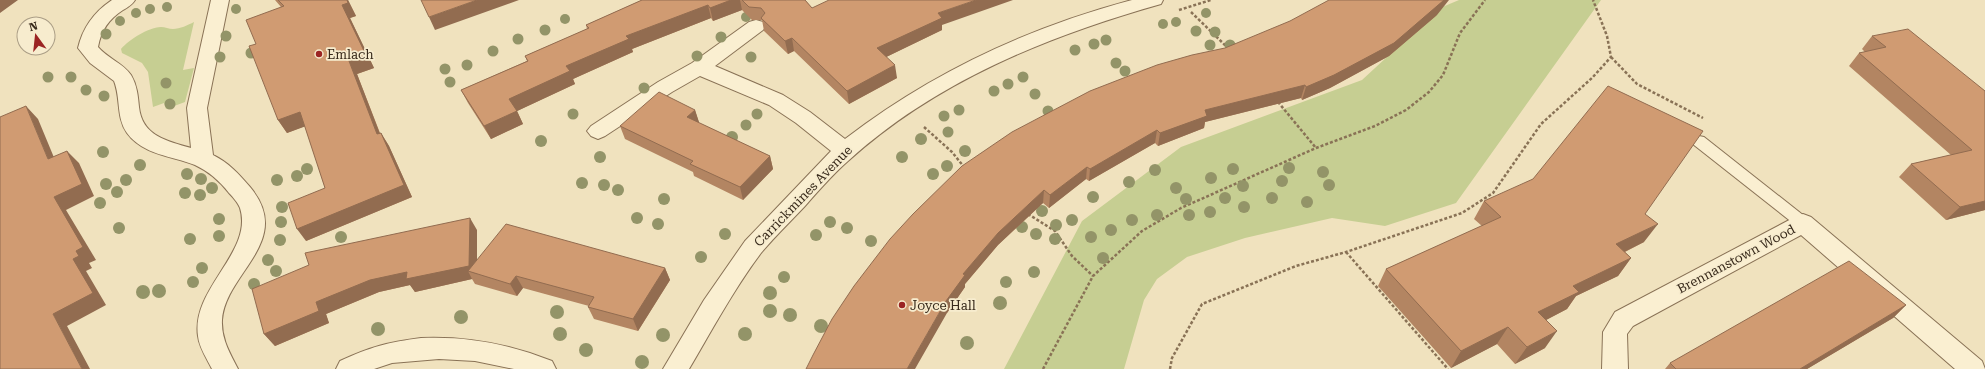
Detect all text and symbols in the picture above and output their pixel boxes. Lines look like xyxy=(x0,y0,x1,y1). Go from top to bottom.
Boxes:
north arrow xyxy=(16,16,56,56)
text: N xyxy=(28,19,40,34)
place label: Emlach xyxy=(327,47,374,62)
marker: Emlach xyxy=(314,49,324,59)
street label: Carrickmines Avenue xyxy=(751,142,855,250)
street label: Brennanstown Wood xyxy=(1675,221,1798,296)
place label: Joyce Hall xyxy=(910,298,976,313)
marker: Joyce Hall xyxy=(897,300,907,310)

